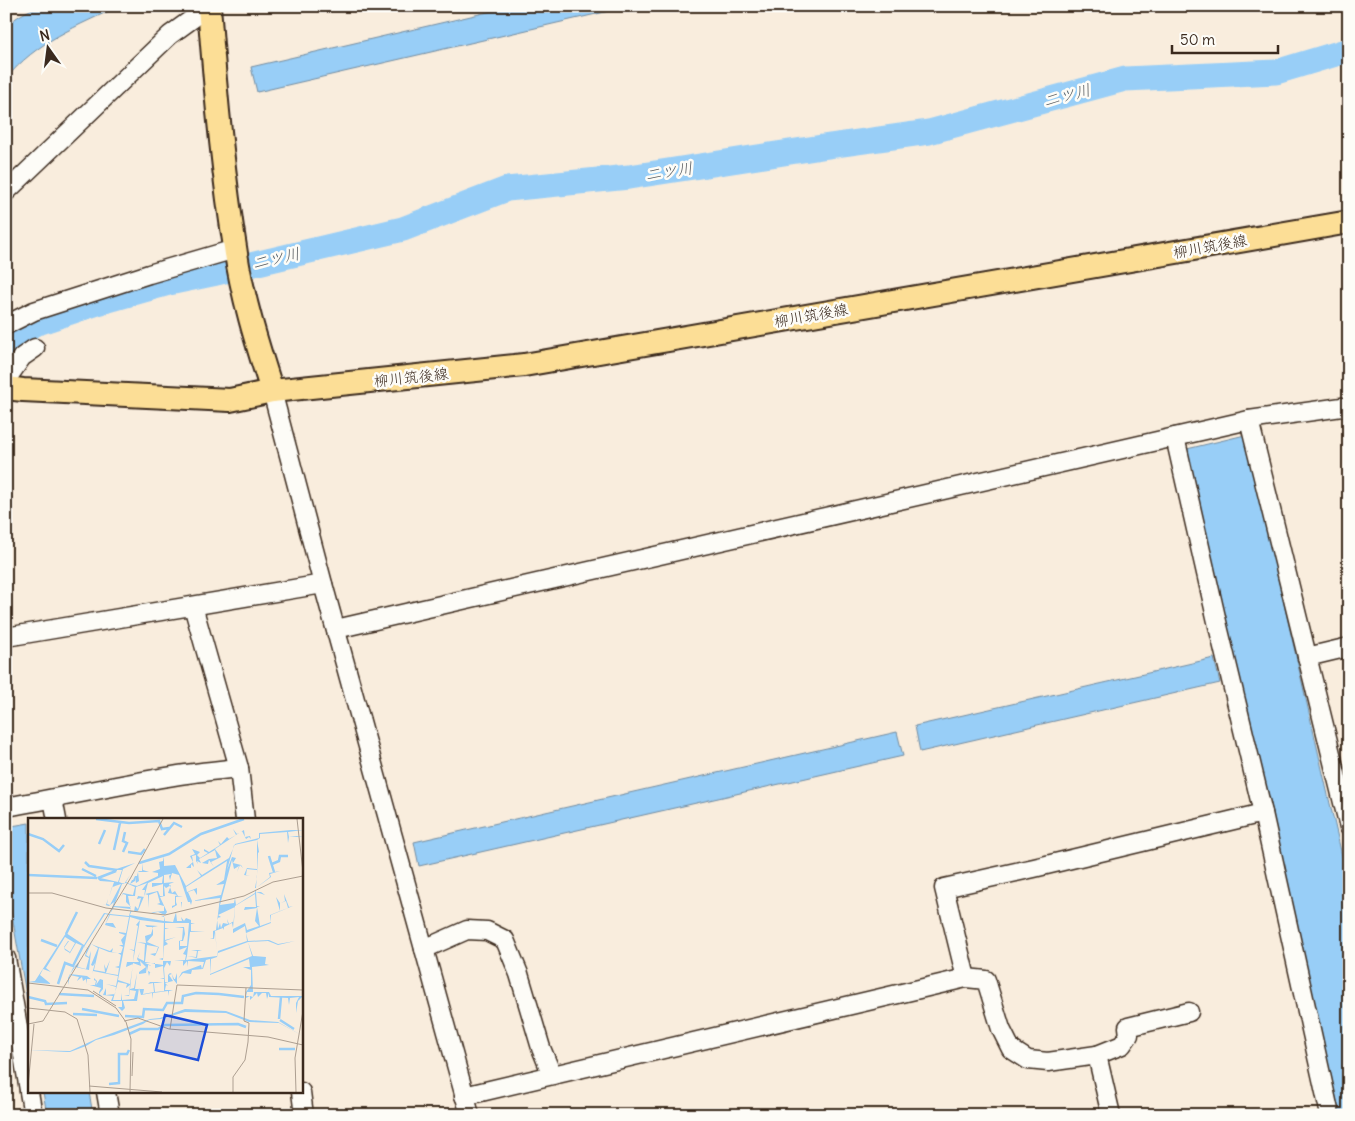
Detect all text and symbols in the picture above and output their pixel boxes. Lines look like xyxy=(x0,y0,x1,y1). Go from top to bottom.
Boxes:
north arrow xyxy=(22,22,72,72)
scale bar xyxy=(1172,22,1279,54)
text: N xyxy=(38,25,52,45)
text: 50 m xyxy=(1180,30,1215,49)
water label: 二ツ川 xyxy=(1041,79,1093,111)
water label: 二ツ川 xyxy=(644,157,694,185)
street label: 柳川筑後線 xyxy=(1171,230,1249,262)
water label: 二ツ川 xyxy=(250,243,302,273)
street label: 柳川筑後線 xyxy=(772,299,850,331)
street label: 柳川筑後線 xyxy=(373,364,449,390)
inset map xyxy=(28,818,302,1094)

